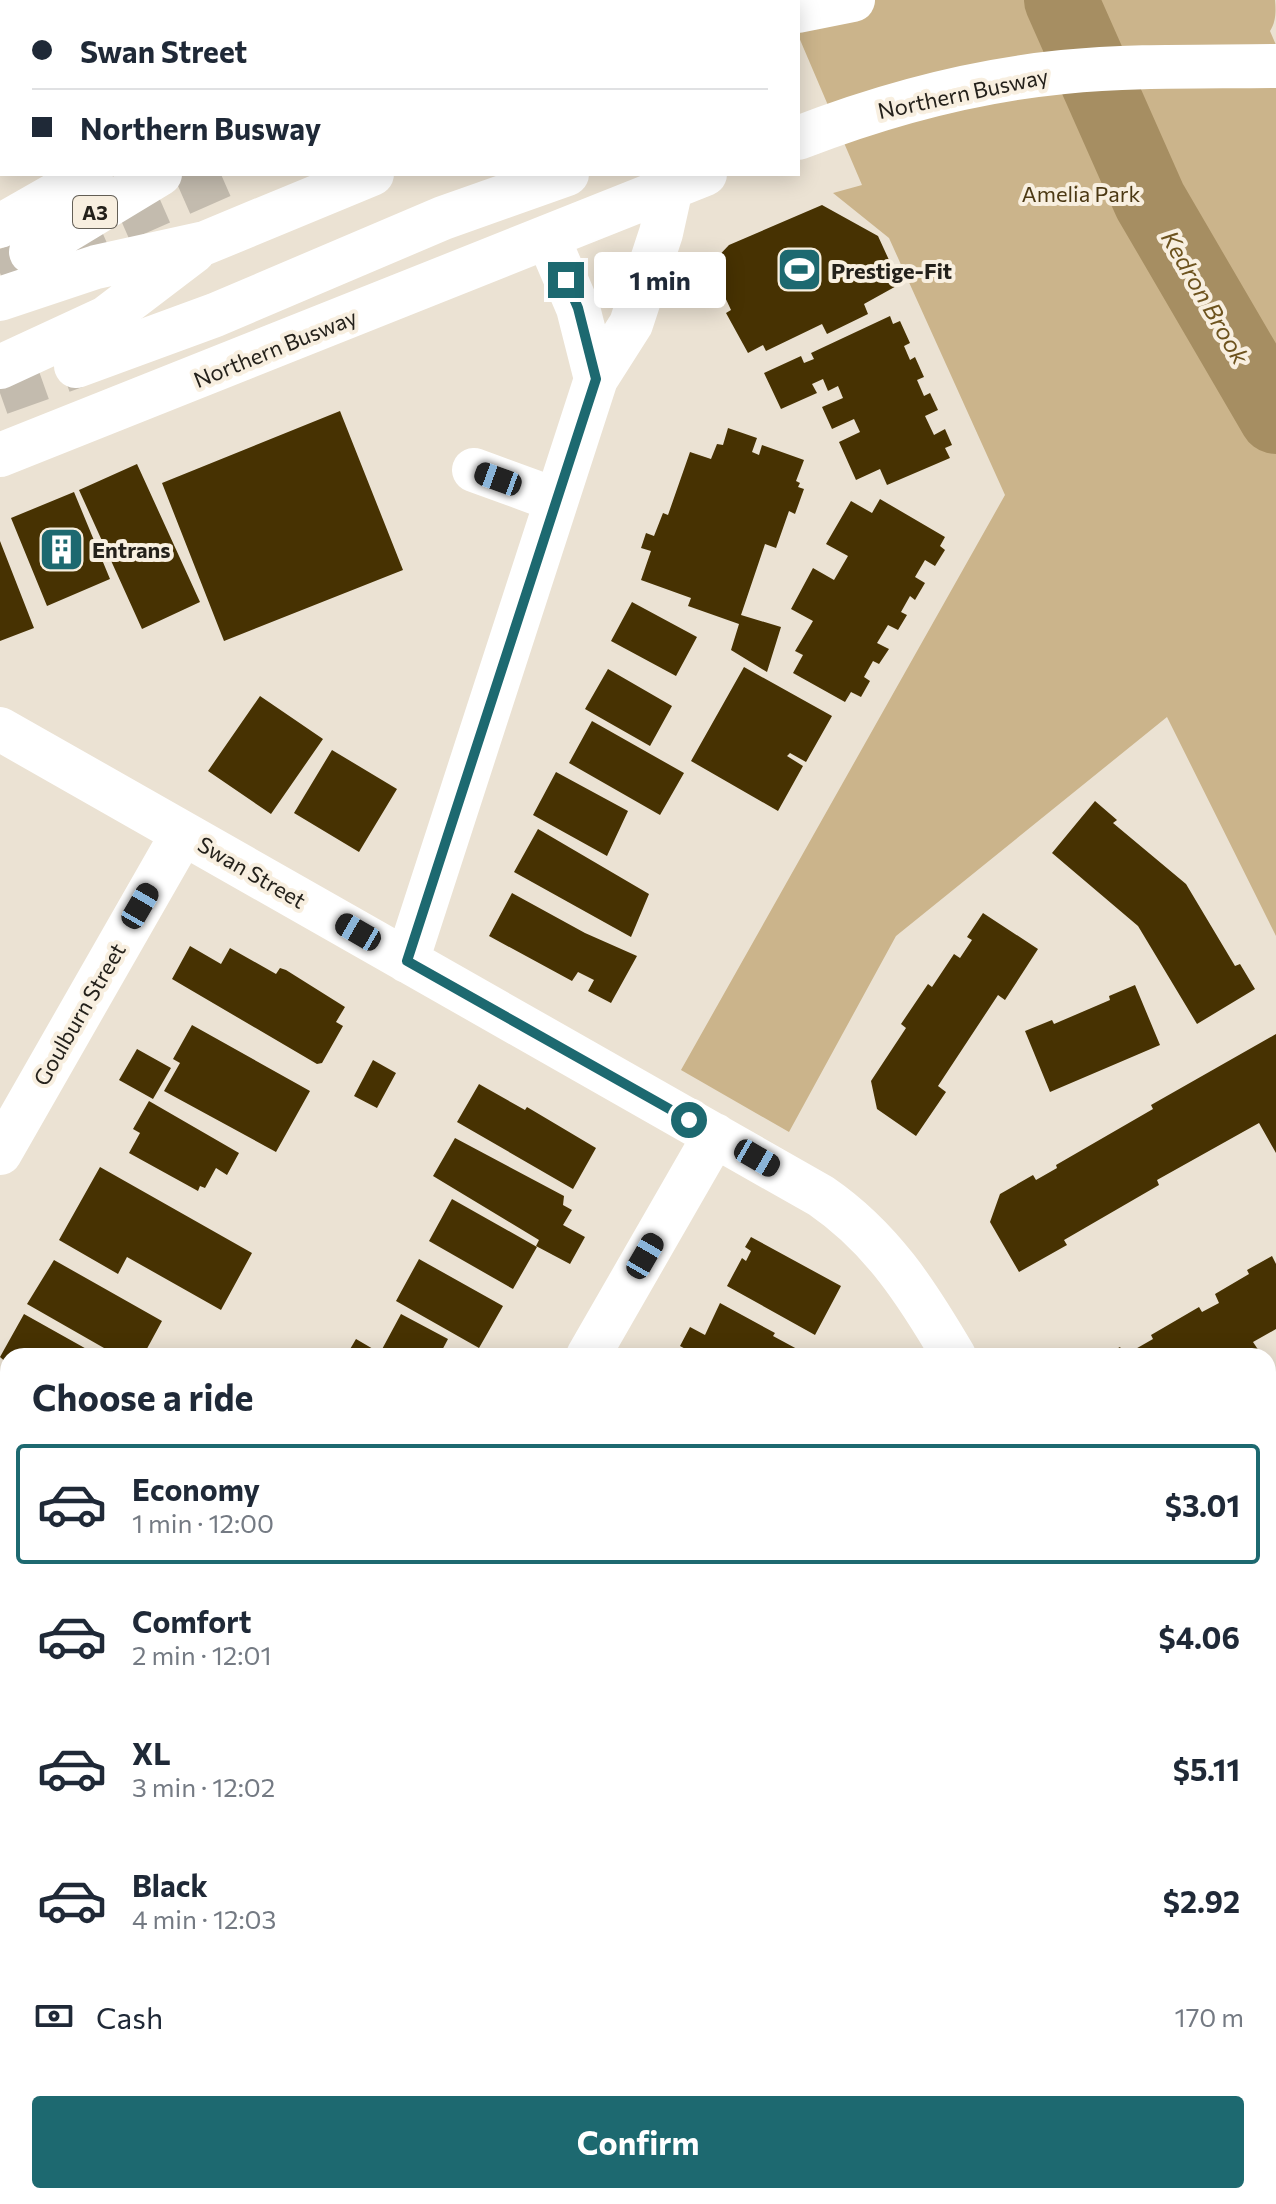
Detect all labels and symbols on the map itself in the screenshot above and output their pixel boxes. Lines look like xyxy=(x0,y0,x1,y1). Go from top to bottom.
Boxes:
street label: Northern Busway xyxy=(875,62,1051,124)
park label: Amelia Park xyxy=(1022,180,1141,207)
road number: A3 xyxy=(73,196,117,228)
water label: Kedron Brook xyxy=(1156,225,1256,370)
sports icon: Prestige-Fit xyxy=(776,246,824,294)
callout: 1 min xyxy=(594,252,726,308)
place label: Prestige-Fit xyxy=(831,257,952,284)
route end xyxy=(548,262,584,298)
street label: Northern Busway xyxy=(189,303,361,393)
car xyxy=(471,460,525,498)
building icon: Entrans xyxy=(37,525,85,573)
place label: Entrans xyxy=(92,536,171,563)
street label: Swan Street xyxy=(193,830,311,914)
car xyxy=(118,879,162,933)
car xyxy=(331,910,385,954)
street label: Goulburn Street xyxy=(27,938,131,1090)
route start xyxy=(671,1102,707,1138)
car xyxy=(730,1136,784,1180)
car xyxy=(623,1229,667,1283)

